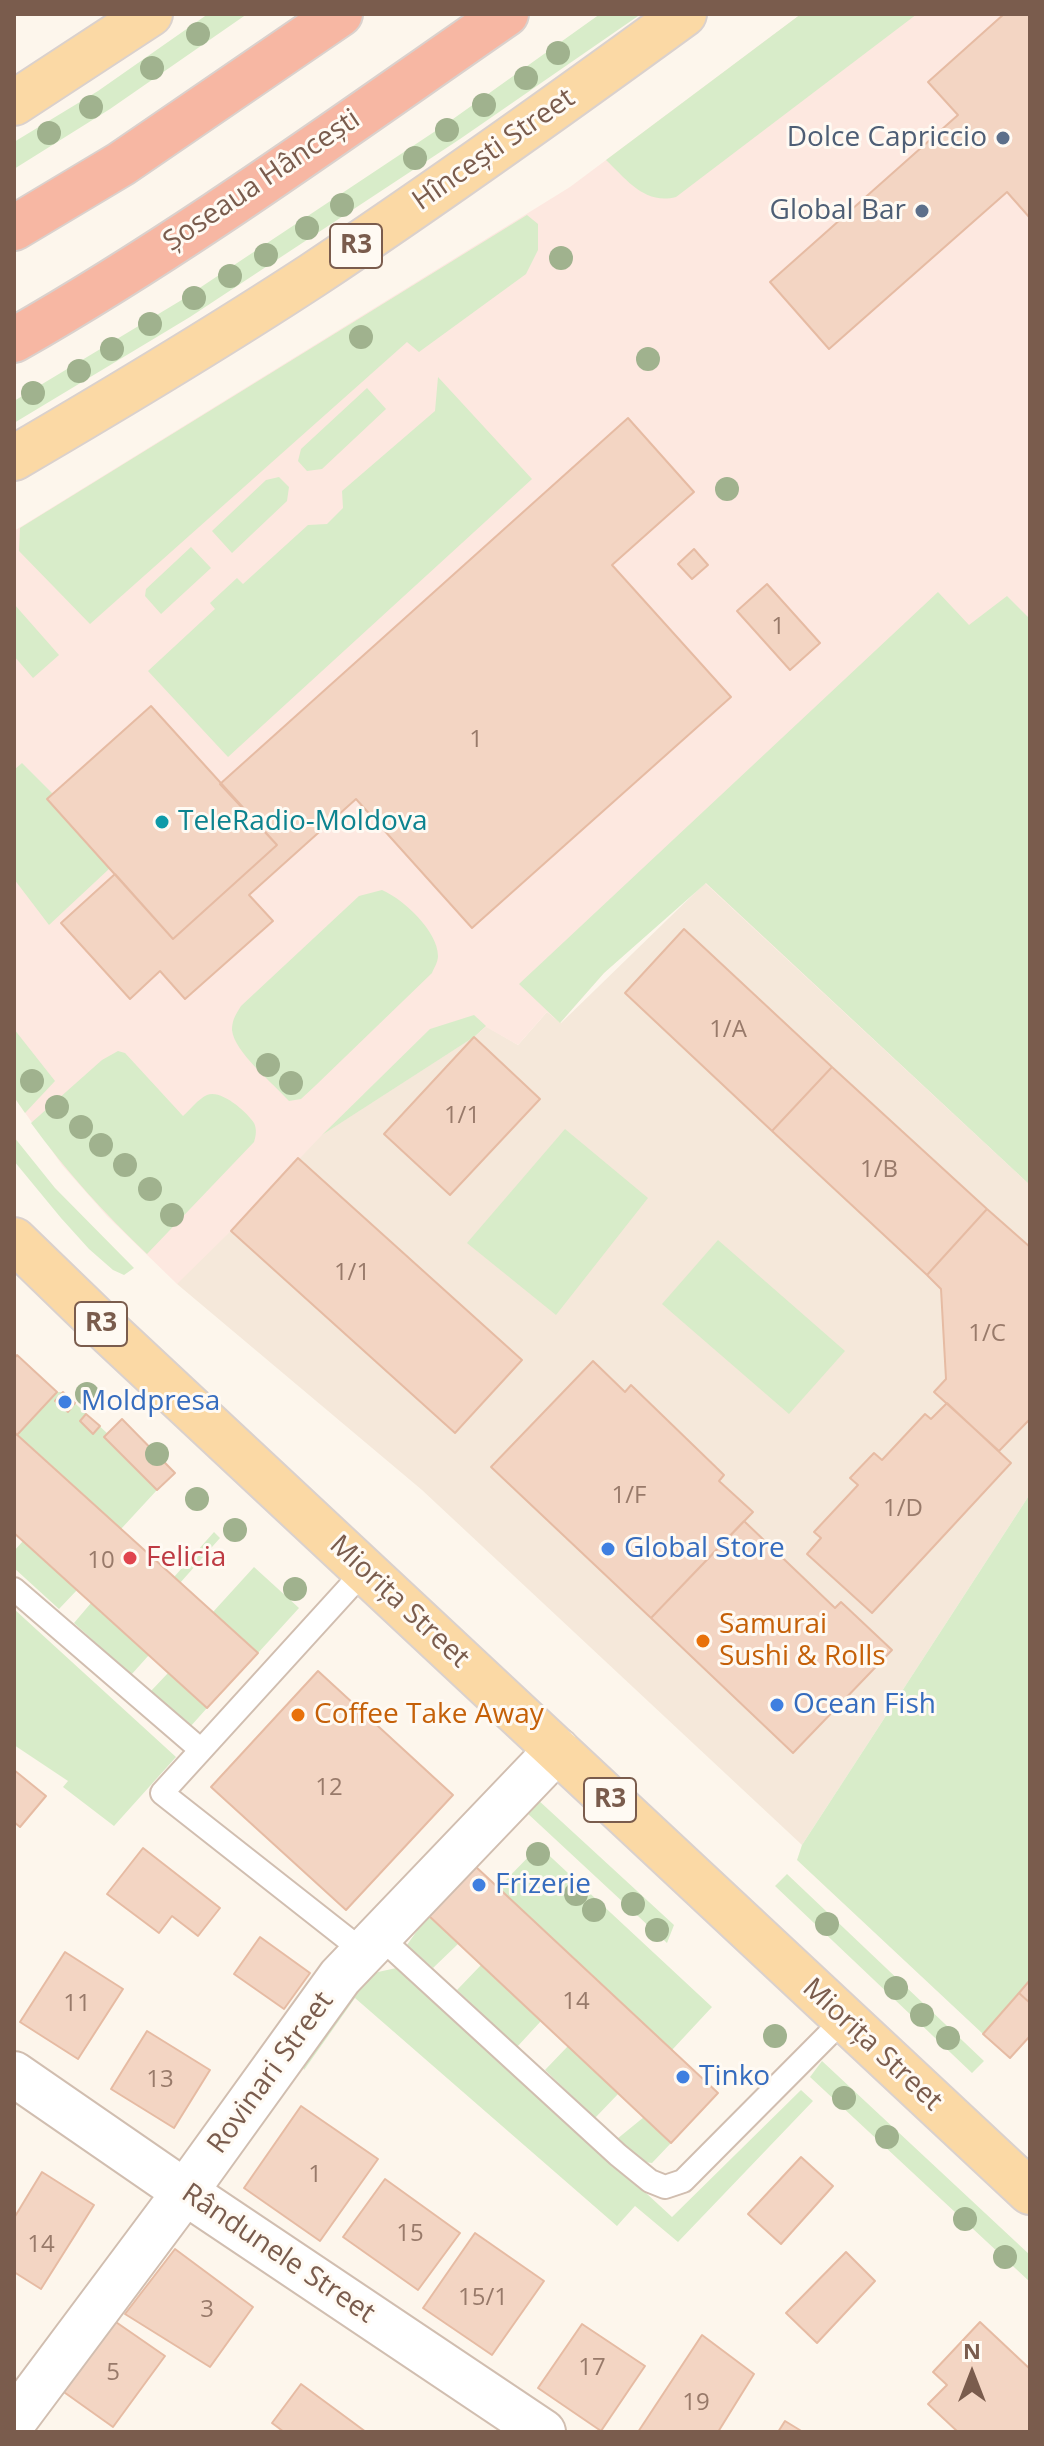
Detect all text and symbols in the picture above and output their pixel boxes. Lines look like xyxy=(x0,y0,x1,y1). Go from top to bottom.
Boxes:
street label: Hîncești Street xyxy=(407,82,581,218)
street label: Șoseaua Hâncești xyxy=(157,103,367,259)
place label: Dolce Capriccio xyxy=(787,121,987,155)
marker: Dolce Capriccio xyxy=(994,129,1012,147)
place label: Global Bar xyxy=(770,194,906,228)
marker: Global Bar xyxy=(913,202,931,220)
road number: R3 xyxy=(330,224,382,268)
house number: 1 xyxy=(771,613,785,641)
house number: 1 xyxy=(469,726,483,754)
place label: TeleRadio-Moldova xyxy=(178,805,427,839)
marker: TeleRadio-Moldova xyxy=(153,813,171,831)
house number: 1/A xyxy=(709,1016,747,1044)
house number: 1/1 xyxy=(444,1102,480,1130)
house number: 1/B xyxy=(860,1156,898,1184)
house number: 1/1 xyxy=(334,1259,370,1287)
road number: R3 xyxy=(75,1302,127,1346)
house number: 1/C xyxy=(968,1320,1006,1348)
place label: Moldpresa xyxy=(81,1385,220,1419)
marker: Moldpresa xyxy=(56,1393,74,1411)
house number: 1/F xyxy=(612,1482,646,1510)
house number: 1/D xyxy=(883,1495,923,1523)
street label: Miorița Street xyxy=(322,1529,476,1675)
place label: Global Store xyxy=(624,1532,785,1566)
marker: Global Store xyxy=(599,1540,617,1558)
place label: Felicia xyxy=(146,1541,226,1575)
house number: 10 xyxy=(87,1547,115,1575)
marker: Felicia xyxy=(121,1549,139,1567)
place label: Samurai Sushi & Rolls xyxy=(719,1608,886,1674)
marker: Samurai Sushi & Rolls xyxy=(694,1632,712,1650)
place label: Ocean Fish xyxy=(793,1688,936,1722)
marker: Ocean Fish xyxy=(768,1696,786,1714)
place label: Coffee Take Away xyxy=(314,1698,544,1732)
marker: Coffee Take Away xyxy=(289,1706,307,1724)
house number: 12 xyxy=(315,1774,343,1802)
road number: R3 xyxy=(584,1778,636,1822)
place label: Frizerie xyxy=(495,1868,591,1902)
marker: Frizerie xyxy=(470,1876,488,1894)
street label: Miorița Street xyxy=(795,1972,949,2118)
street label: Rovinari Street xyxy=(201,1986,341,2160)
house number: 14 xyxy=(562,1988,590,2016)
house number: 11 xyxy=(63,1990,91,2018)
place label: Tinko xyxy=(699,2060,770,2094)
house number: 13 xyxy=(146,2066,174,2094)
marker: Tinko xyxy=(674,2068,692,2086)
house number: 1 xyxy=(308,2161,322,2189)
street label: Rândunele Street xyxy=(175,2177,381,2331)
house number: 15 xyxy=(396,2220,424,2248)
house number: 14 xyxy=(27,2231,55,2259)
house number: 15/1 xyxy=(458,2284,508,2312)
house number: 3 xyxy=(200,2296,214,2324)
north arrow xyxy=(932,2334,1012,2414)
text: N xyxy=(963,2335,981,2365)
house number: 17 xyxy=(578,2354,606,2382)
house number: 5 xyxy=(106,2359,120,2387)
house number: 19 xyxy=(682,2389,710,2417)

